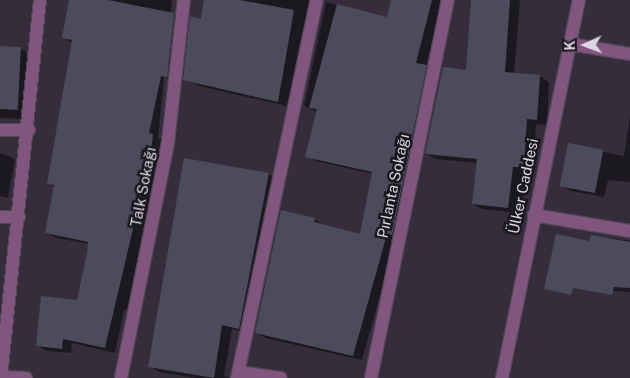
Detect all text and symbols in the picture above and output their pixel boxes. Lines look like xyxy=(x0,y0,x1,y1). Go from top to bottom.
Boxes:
north arrow xyxy=(560,20,610,70)
text: K xyxy=(562,40,578,51)
street label: Pırlanta Sokağı xyxy=(373,132,413,240)
street label: Ülker Caddesi xyxy=(504,137,542,235)
street label: Talk Sokağı xyxy=(126,146,160,228)

